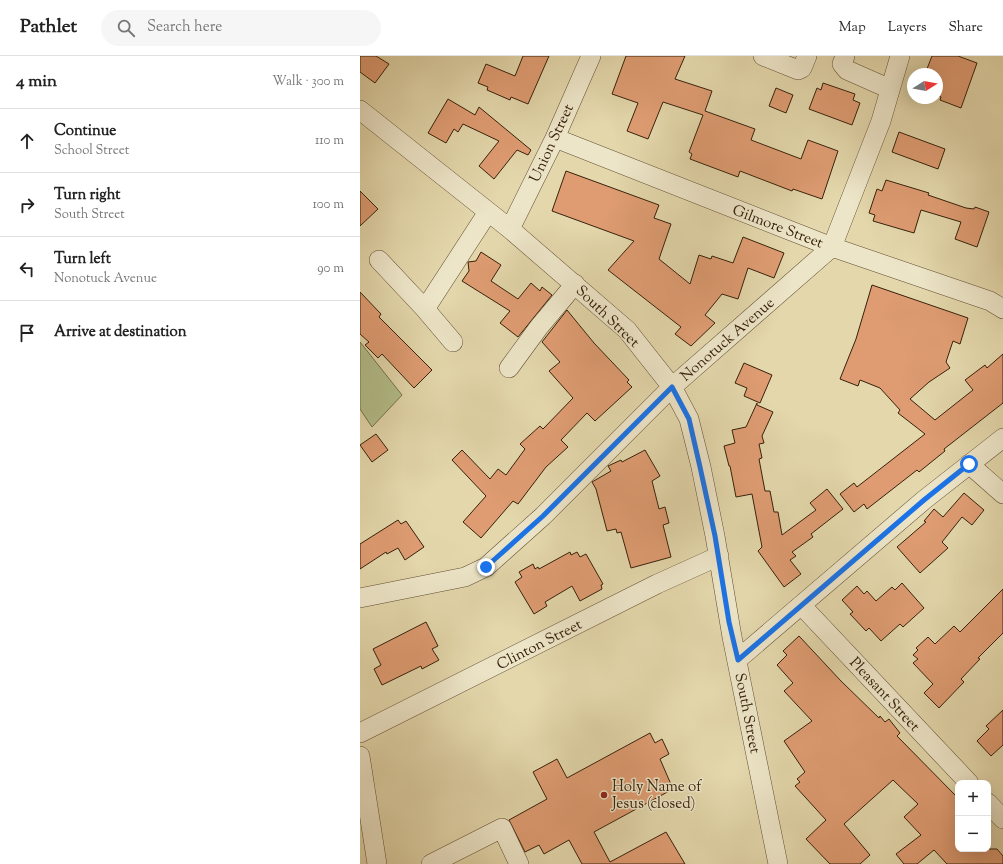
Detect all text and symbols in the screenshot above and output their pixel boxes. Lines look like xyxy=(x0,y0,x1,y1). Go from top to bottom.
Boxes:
search box xyxy=(101,10,381,46)
text: Pathlet xyxy=(20,14,77,41)
icon: search xyxy=(115,17,137,39)
text: Search here xyxy=(147,17,222,38)
text: Map xyxy=(839,18,866,38)
text: Layers xyxy=(888,18,926,38)
text: Share xyxy=(948,18,983,38)
north arrow xyxy=(907,68,943,104)
text: 4 min xyxy=(16,70,57,94)
text: Walk · 300 m xyxy=(272,73,344,91)
street label: Union Street xyxy=(525,101,580,186)
text: Continue xyxy=(54,121,116,142)
icon: ahead xyxy=(16,130,38,152)
text: 110 m xyxy=(315,132,344,150)
text: School Street xyxy=(54,142,129,160)
text: Turn right xyxy=(54,185,120,206)
icon: right xyxy=(16,194,38,216)
text: 100 m xyxy=(312,196,344,214)
street label: Gilmore Street xyxy=(729,200,826,254)
text: South Street xyxy=(54,206,125,224)
text: Turn left xyxy=(54,249,111,270)
icon: left xyxy=(16,258,38,280)
text: 90 m xyxy=(317,260,344,278)
text: Nonotuck Avenue xyxy=(54,270,157,288)
street label: South Street xyxy=(570,281,644,353)
street label: Nonotuck Avenue xyxy=(676,293,780,387)
icon: arrive xyxy=(16,322,38,344)
text: Arrive at destination xyxy=(54,322,187,343)
route start xyxy=(960,455,978,473)
route end xyxy=(477,558,495,576)
street label: Clinton Street xyxy=(493,615,586,676)
street label: Pleasant Street xyxy=(844,653,924,737)
street label: South Street xyxy=(728,671,765,755)
place label: Holy Name of Jesus (closed) xyxy=(611,777,702,815)
map controls xyxy=(955,780,991,852)
button: + xyxy=(955,780,991,816)
marker: Holy Name of Jesus (closed) xyxy=(599,790,609,800)
button: − xyxy=(955,816,991,852)

